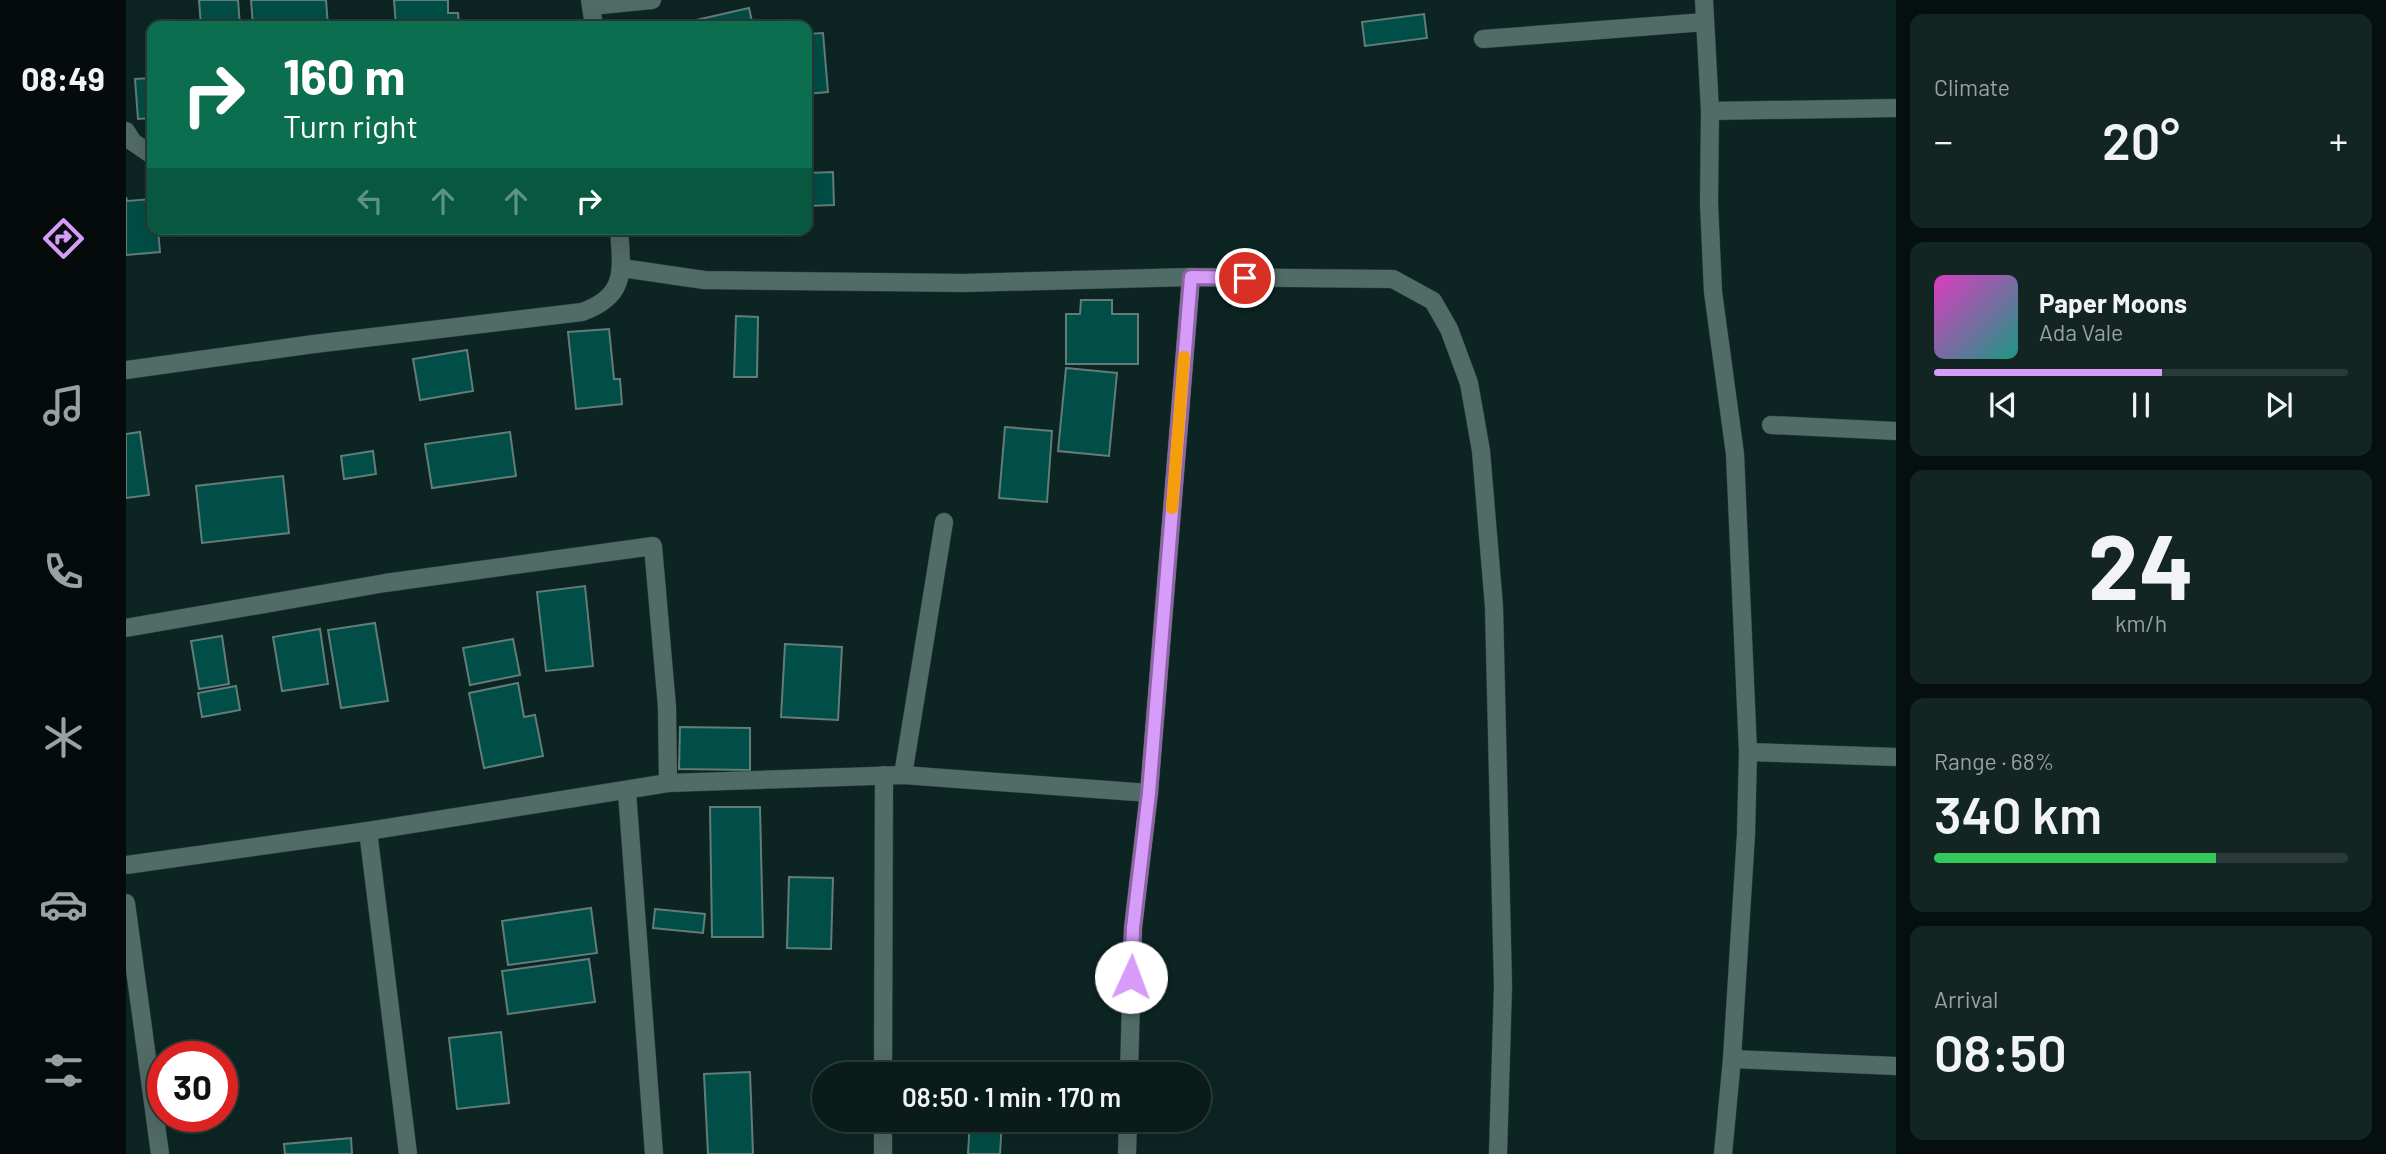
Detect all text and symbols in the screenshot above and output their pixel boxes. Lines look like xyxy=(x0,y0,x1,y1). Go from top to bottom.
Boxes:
text: 160 m xyxy=(283,46,405,105)
icon: right xyxy=(168,49,259,140)
text: 08:49 xyxy=(21,59,105,97)
text: Climate xyxy=(1934,73,2010,101)
text: Turn right xyxy=(283,106,418,144)
text: 20° xyxy=(2102,108,2180,170)
text: − xyxy=(1934,117,1953,163)
text: + xyxy=(2329,117,2348,163)
icon: left xyxy=(351,182,389,220)
icon: ahead xyxy=(424,182,462,220)
icon: ahead xyxy=(497,182,535,220)
icon: right xyxy=(570,182,608,220)
icon: directions xyxy=(39,214,88,263)
pin xyxy=(1215,248,1275,308)
icon: arrive xyxy=(1226,259,1264,297)
text: Paper Moons xyxy=(2039,287,2187,318)
text: Ada Vale xyxy=(2039,318,2123,346)
icon: music xyxy=(39,381,88,430)
icon: previous xyxy=(1984,386,2022,424)
icon: pause xyxy=(2122,386,2160,424)
icon: next xyxy=(2260,386,2298,424)
text: 24 xyxy=(2088,509,2194,618)
icon: phone xyxy=(39,547,88,596)
text: km/h xyxy=(2115,609,2167,637)
icon: climate xyxy=(39,713,88,762)
text: Range · 68% xyxy=(1934,747,2054,775)
text: 340 km xyxy=(1934,782,2102,844)
icon: car xyxy=(39,880,88,929)
position arrow xyxy=(1094,940,1168,1014)
text: Arrival xyxy=(1934,985,1998,1013)
text: 08:50 xyxy=(1934,1020,2067,1082)
speed limit sign: 30 xyxy=(147,1041,238,1132)
icon: filters xyxy=(39,1046,88,1095)
text: 08:50 · 1 min · 170 m xyxy=(902,1081,1121,1112)

